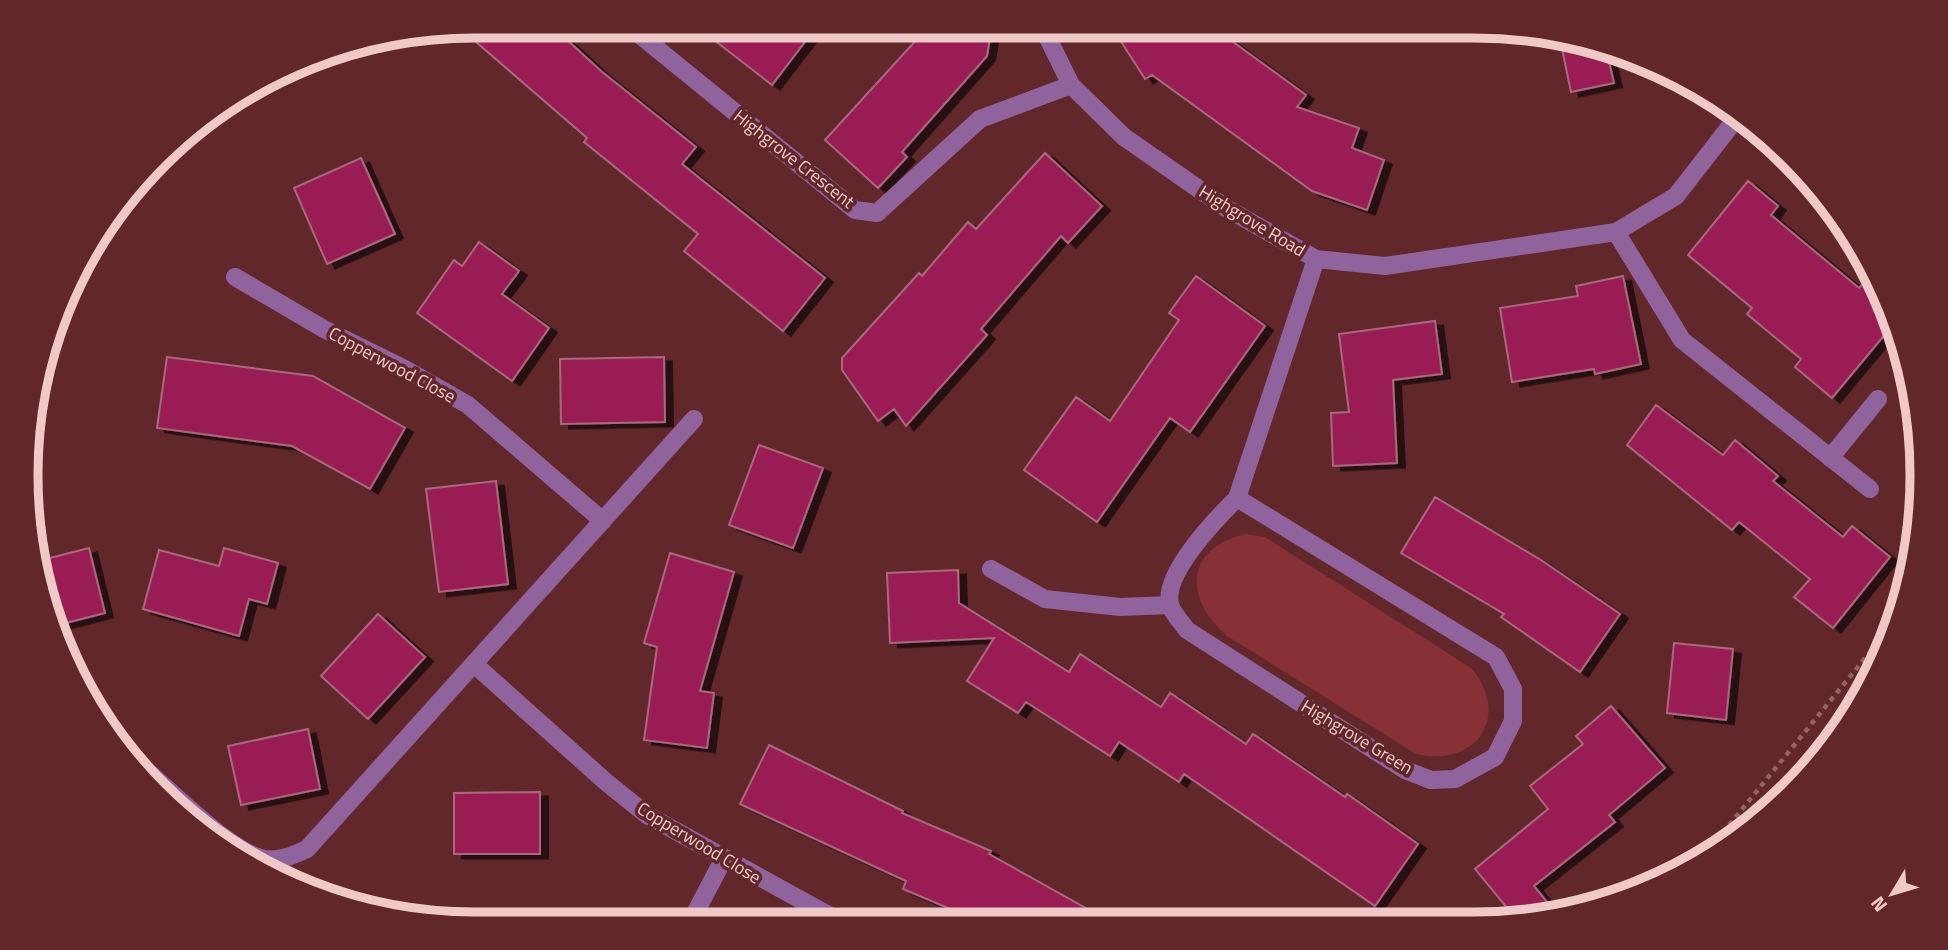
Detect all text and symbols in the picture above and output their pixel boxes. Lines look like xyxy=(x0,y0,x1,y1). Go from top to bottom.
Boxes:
street label: Highgrove Crescent xyxy=(728,103,861,215)
street label: Highgrove Road xyxy=(1194,178,1311,263)
street label: Copperwood Close xyxy=(324,320,461,409)
street label: Highgrove Green xyxy=(1296,693,1418,781)
street label: Copperwood Close xyxy=(632,795,766,890)
north arrow xyxy=(1857,859,1927,929)
text: N xyxy=(1863,891,1894,919)

